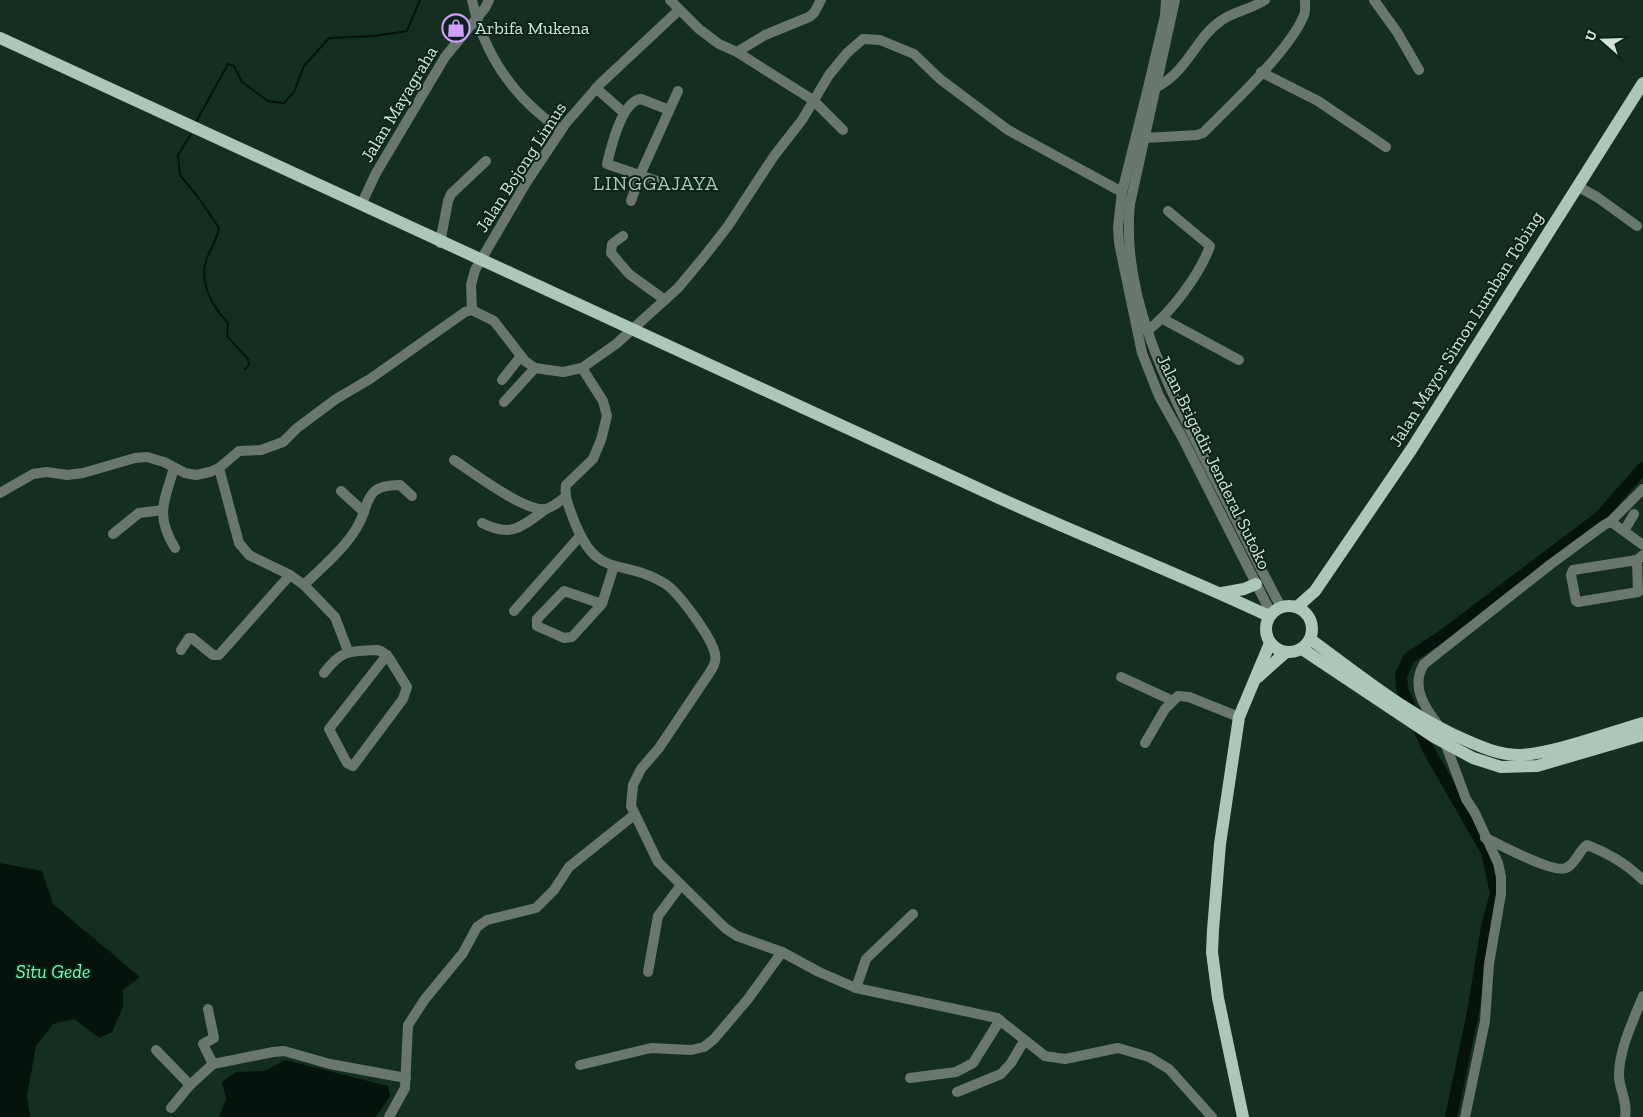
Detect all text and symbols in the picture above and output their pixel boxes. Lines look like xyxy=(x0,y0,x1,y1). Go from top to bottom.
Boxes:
shop icon: Arbifa Mukena xyxy=(441,13,471,43)
north arrow xyxy=(1578,15,1628,65)
place label: Arbifa Mukena xyxy=(475,17,590,39)
text: U xyxy=(1582,28,1601,43)
street label: Jalan Mayagraha xyxy=(356,42,442,166)
street label: Jalan Bojong Limus xyxy=(471,98,571,236)
district label: LINGGAJAYA xyxy=(593,171,719,195)
street label: Jalan Mayor Simon Lumban Tobing xyxy=(1384,207,1548,451)
street label: Jalan Brigadir Jenderal Sutoko xyxy=(1152,351,1276,573)
water label: Situ Gede xyxy=(16,960,90,983)

